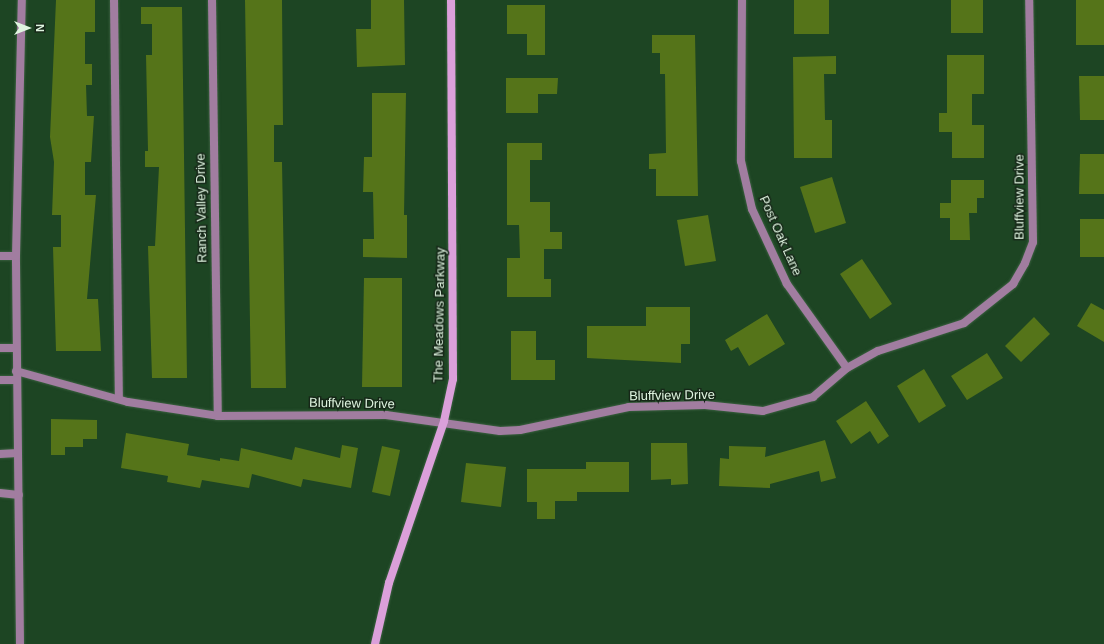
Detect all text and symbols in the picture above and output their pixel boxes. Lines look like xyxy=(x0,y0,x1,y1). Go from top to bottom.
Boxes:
north arrow xyxy=(8,8,48,48)
text: N xyxy=(34,24,46,32)
street label: Ranch Valley Drive xyxy=(193,153,211,263)
street label: Bluffview Drive xyxy=(1012,154,1028,240)
street label: Post Oak Lane xyxy=(755,194,805,278)
street label: The Meadows Parkway xyxy=(431,247,449,383)
street label: Bluffview Drive xyxy=(629,387,715,405)
street label: Bluffview Drive xyxy=(309,395,395,413)

